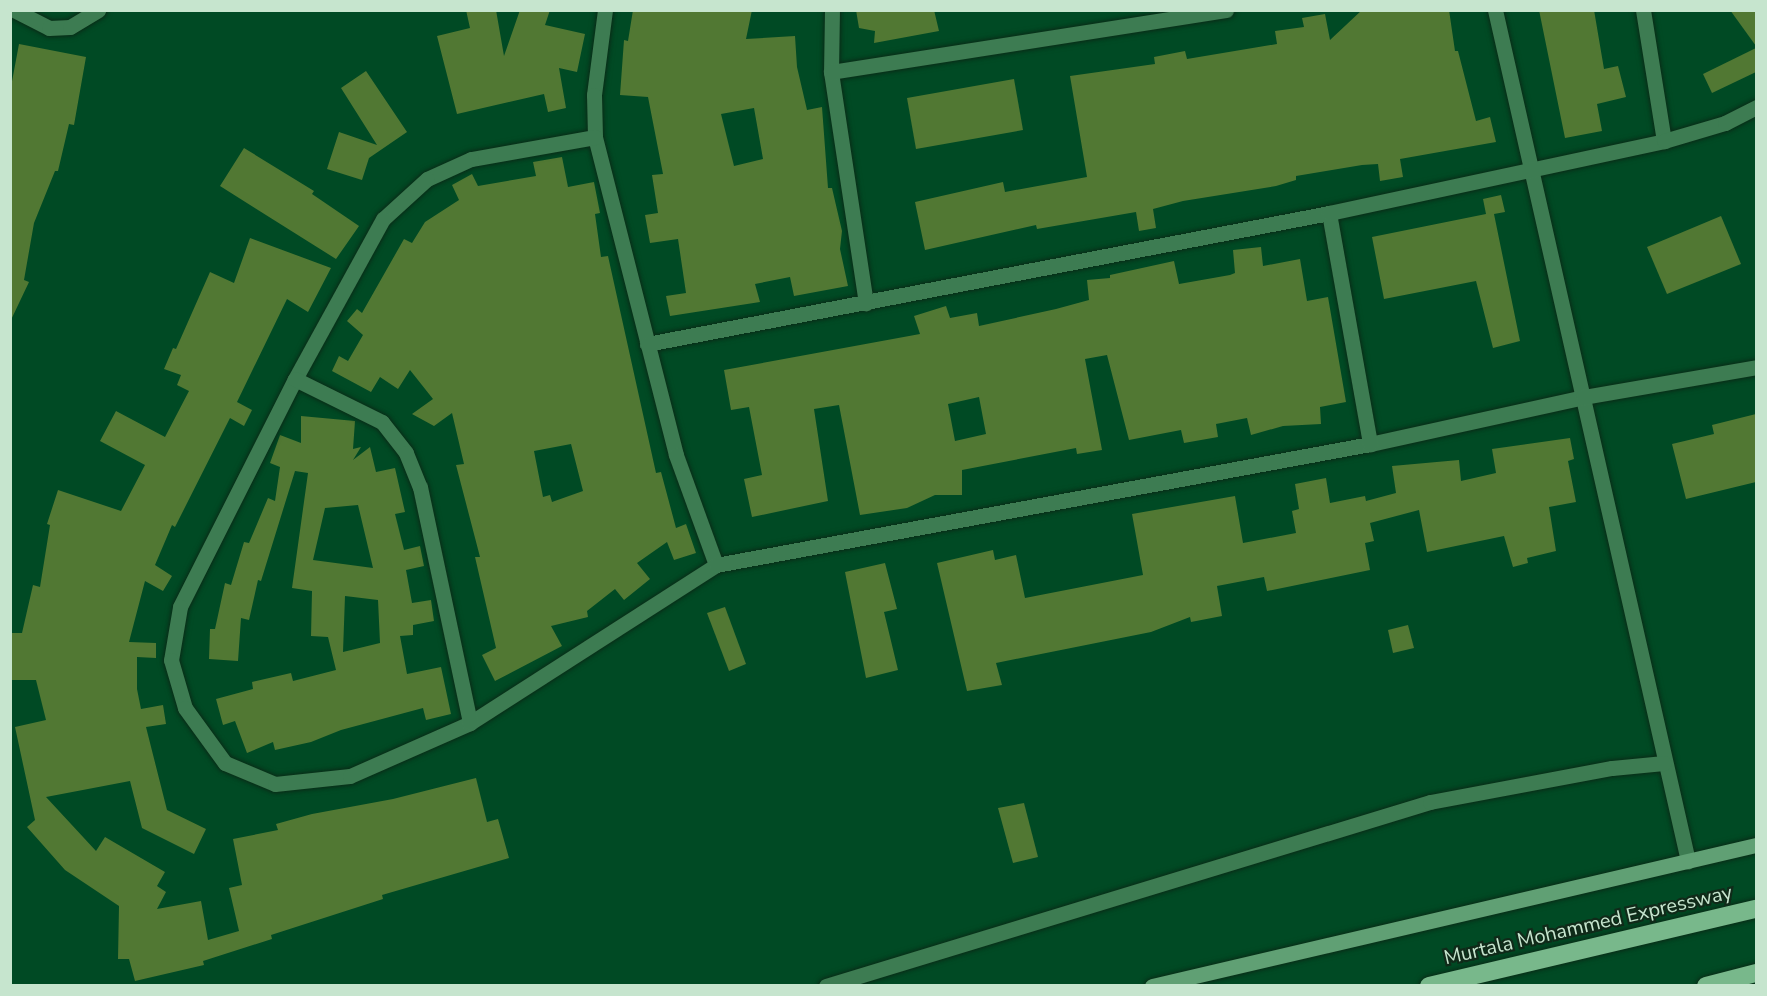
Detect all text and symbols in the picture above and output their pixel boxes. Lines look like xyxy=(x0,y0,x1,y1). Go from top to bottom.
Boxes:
street label: Murtala Mohammed Expressway xyxy=(1442,880,1734,970)

